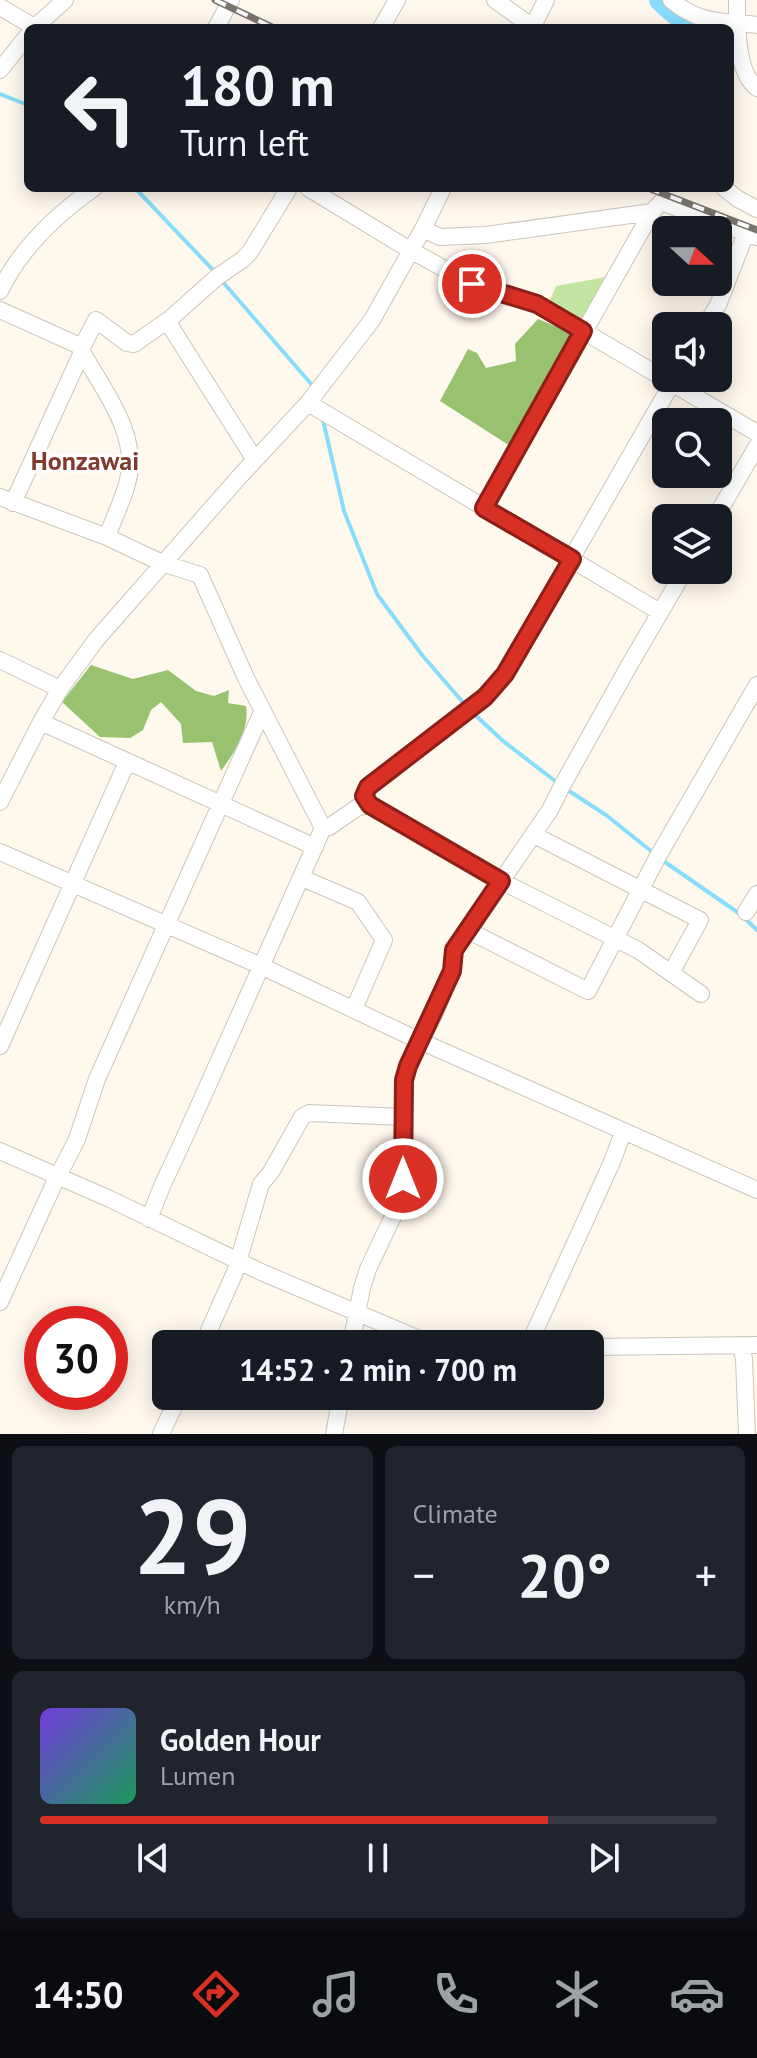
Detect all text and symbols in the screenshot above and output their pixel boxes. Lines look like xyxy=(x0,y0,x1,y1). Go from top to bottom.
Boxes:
text: 180 m xyxy=(180,49,335,121)
icon: left xyxy=(48,56,152,160)
text: Turn left xyxy=(180,119,309,166)
north arrow xyxy=(652,216,732,296)
map controls xyxy=(652,216,732,584)
pin xyxy=(438,250,506,318)
icon: arrive xyxy=(450,262,494,306)
button: sound xyxy=(652,312,732,392)
button: search xyxy=(652,408,732,488)
district label: Honzawai xyxy=(31,444,139,477)
button: layers xyxy=(652,504,732,584)
position arrow xyxy=(361,1137,445,1221)
speed limit sign: 30 xyxy=(24,1306,128,1410)
text: 14:52 · 2 min · 700 m xyxy=(239,1350,517,1389)
text: 29 xyxy=(133,1468,251,1603)
text: Climate xyxy=(413,1497,498,1530)
text: 20° xyxy=(518,1536,612,1614)
text: − xyxy=(413,1546,435,1603)
text: + xyxy=(695,1546,717,1603)
text: km/h xyxy=(164,1588,221,1621)
text: Golden Hour xyxy=(160,1720,321,1759)
text: Lumen xyxy=(160,1759,235,1792)
icon: previous xyxy=(131,1836,175,1880)
icon: pause xyxy=(356,1836,400,1880)
icon: next xyxy=(582,1836,626,1880)
icon: directions xyxy=(188,1966,244,2022)
icon: music xyxy=(308,1966,364,2022)
icon: phone xyxy=(428,1966,484,2022)
icon: climate xyxy=(549,1966,605,2022)
icon: car xyxy=(669,1966,725,2022)
text: 14:50 xyxy=(32,1971,123,2018)

